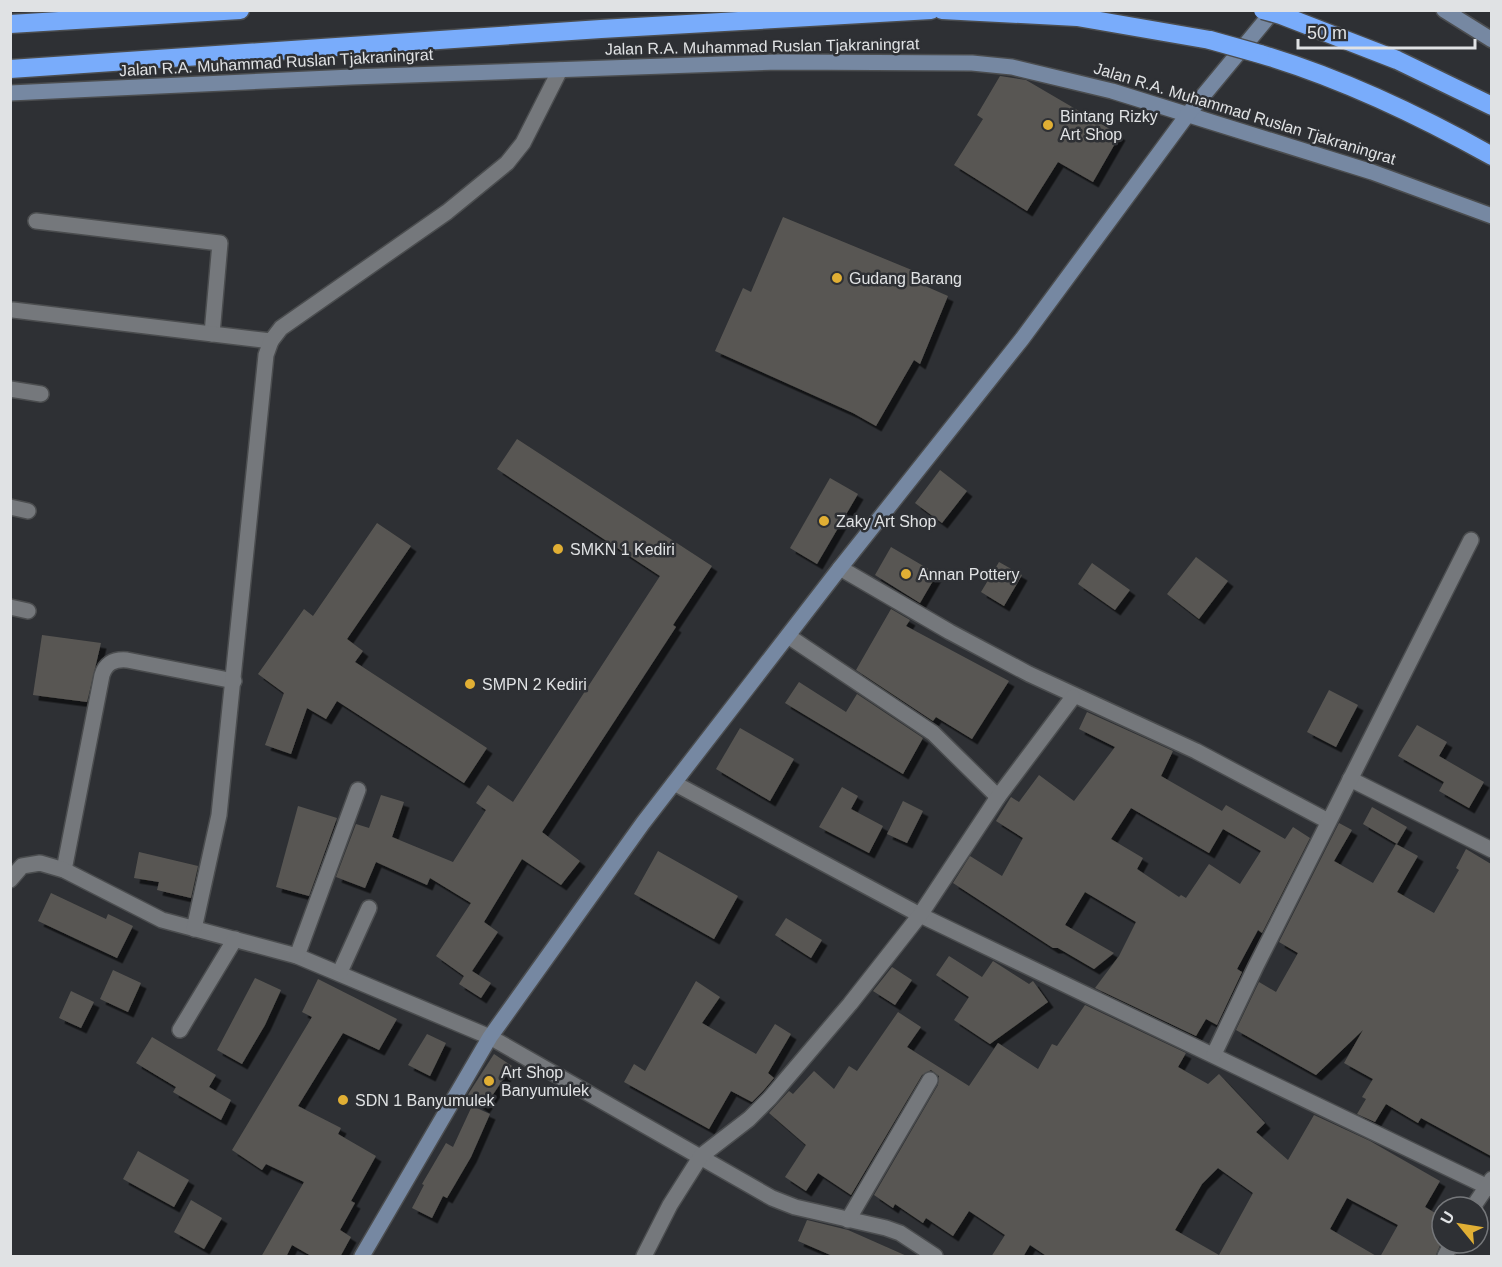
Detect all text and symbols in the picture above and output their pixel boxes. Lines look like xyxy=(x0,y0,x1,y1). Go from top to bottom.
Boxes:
scale bar xyxy=(1298,12,1475,50)
text: 50 m xyxy=(1307,23,1347,43)
street label: Jalan R.A. Muhammad Ruslan Tjakraningrat xyxy=(605,35,920,58)
street label: Jalan R.A. Muhammad Ruslan Tjakraningrat xyxy=(119,46,434,79)
street label: Jalan R.A. Muhammad Ruslan Tjakraningrat xyxy=(1092,59,1398,168)
place label: Bintang Rizky Art Shop xyxy=(1060,108,1158,143)
marker: Bintang Rizky Art Shop xyxy=(1041,118,1055,132)
place label: Gudang Barang xyxy=(849,270,962,287)
marker: Gudang Barang xyxy=(830,271,844,285)
place label: Zaky Art Shop xyxy=(836,513,937,530)
marker: Zaky Art Shop xyxy=(817,514,831,528)
place label: SMKN 1 Kediri xyxy=(570,541,675,558)
marker: SMKN 1 Kediri xyxy=(551,542,565,556)
place label: Annan Pottery xyxy=(918,566,1019,583)
marker: Annan Pottery xyxy=(899,567,913,581)
place label: SMPN 2 Kediri xyxy=(482,676,587,693)
marker: SMPN 2 Kediri xyxy=(463,677,477,691)
place label: Art Shop Banyumulek xyxy=(501,1064,590,1099)
marker: Art Shop Banyumulek xyxy=(482,1074,496,1088)
place label: SDN 1 Banyumulek xyxy=(355,1092,496,1109)
marker: SDN 1 Banyumulek xyxy=(336,1093,350,1107)
north arrow xyxy=(1430,1195,1490,1255)
text: U xyxy=(1437,1208,1458,1227)

